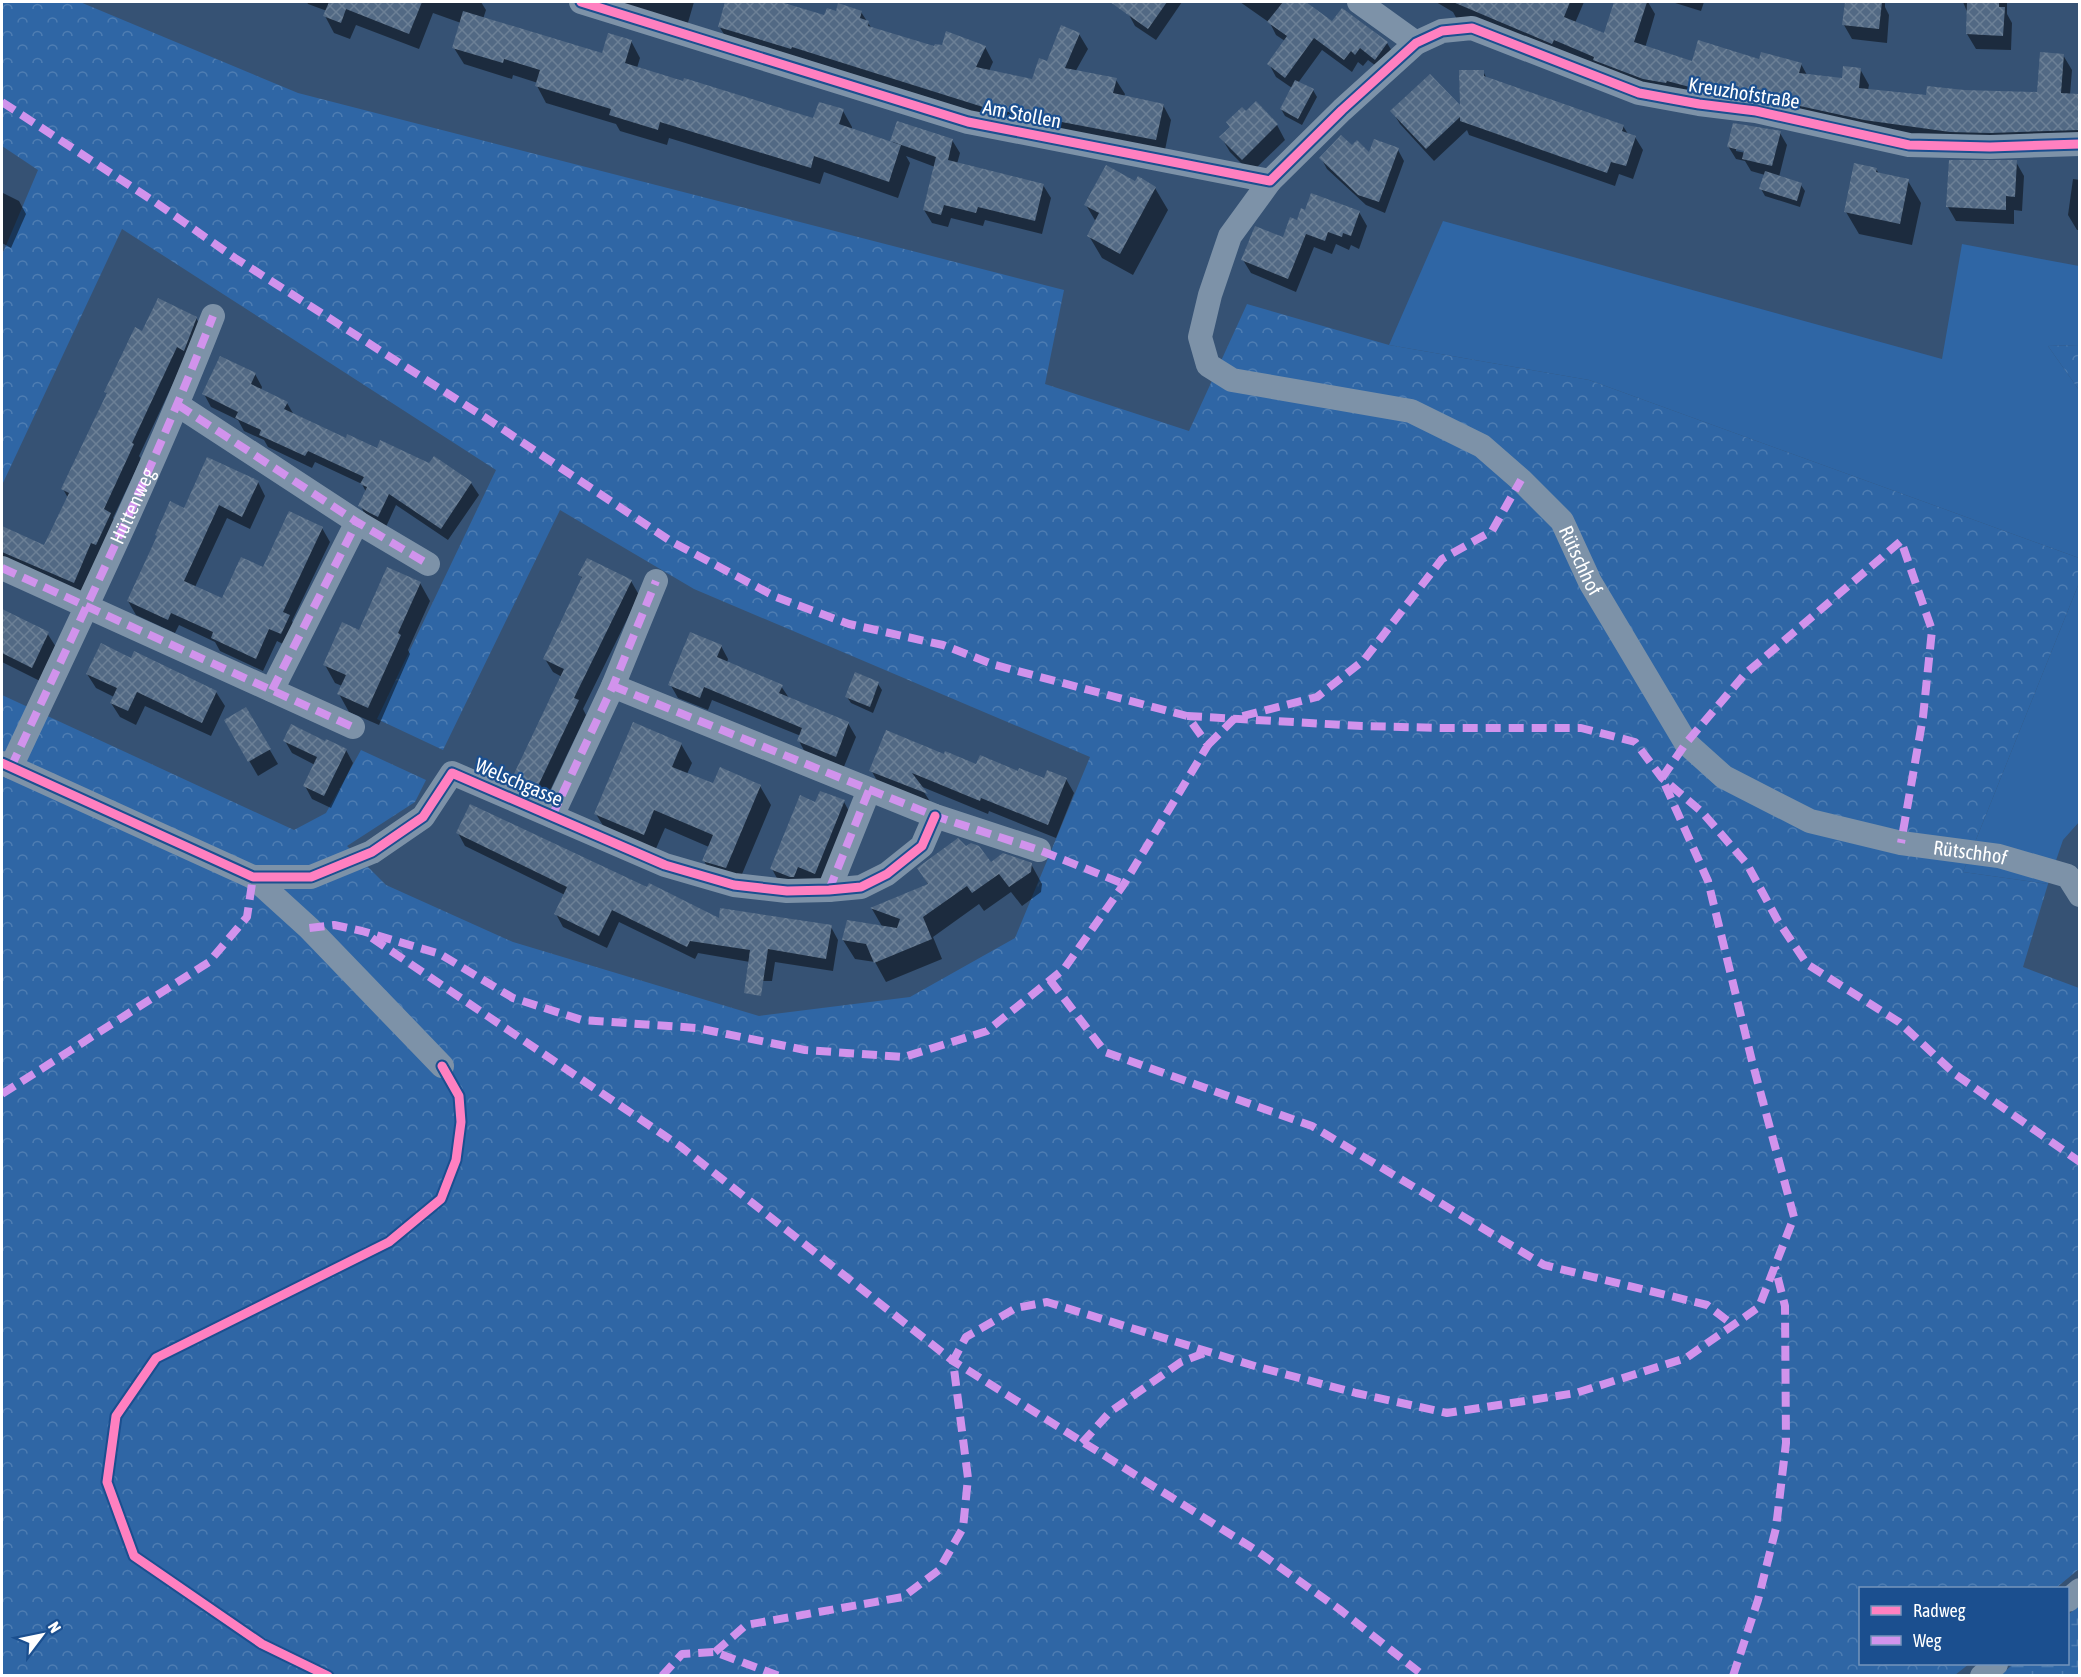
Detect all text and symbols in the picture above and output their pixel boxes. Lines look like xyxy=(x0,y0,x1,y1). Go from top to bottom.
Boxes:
street label: Kreuzhofstraße xyxy=(1687,72,1801,113)
street label: Am Stollen xyxy=(981,95,1063,132)
street label: Hüttenweg xyxy=(105,464,159,547)
street label: Rütschhof xyxy=(1555,522,1607,600)
street label: Welschgasse xyxy=(472,753,567,810)
street label: Rütschhof xyxy=(1932,835,2011,869)
legend xyxy=(1859,1587,2069,1665)
text: Radweg xyxy=(1913,1600,1966,1621)
north arrow xyxy=(12,1605,72,1665)
text: N xyxy=(45,1618,65,1636)
text: Weg xyxy=(1913,1630,1942,1651)

